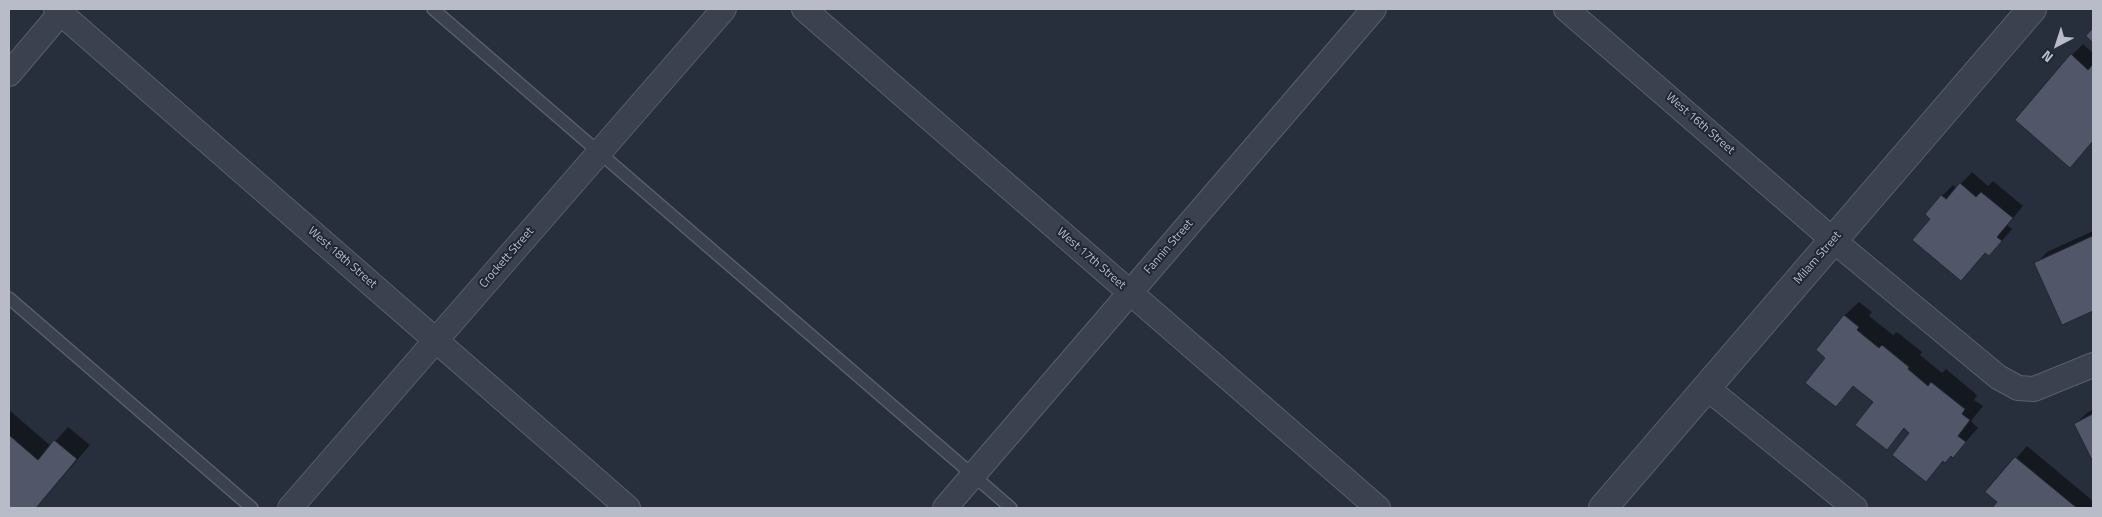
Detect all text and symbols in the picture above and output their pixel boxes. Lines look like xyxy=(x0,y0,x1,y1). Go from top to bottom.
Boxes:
north arrow xyxy=(2032,20,2082,70)
text: N xyxy=(2037,46,2058,68)
street label: West 16th Street xyxy=(1663,90,1737,158)
street label: Fannin Street xyxy=(1141,217,1197,277)
street label: West 18th Street xyxy=(305,224,379,292)
street label: Crockett Street xyxy=(477,225,537,291)
street label: West 17th Street xyxy=(1054,225,1128,293)
street label: Milam Street xyxy=(1791,229,1845,287)

